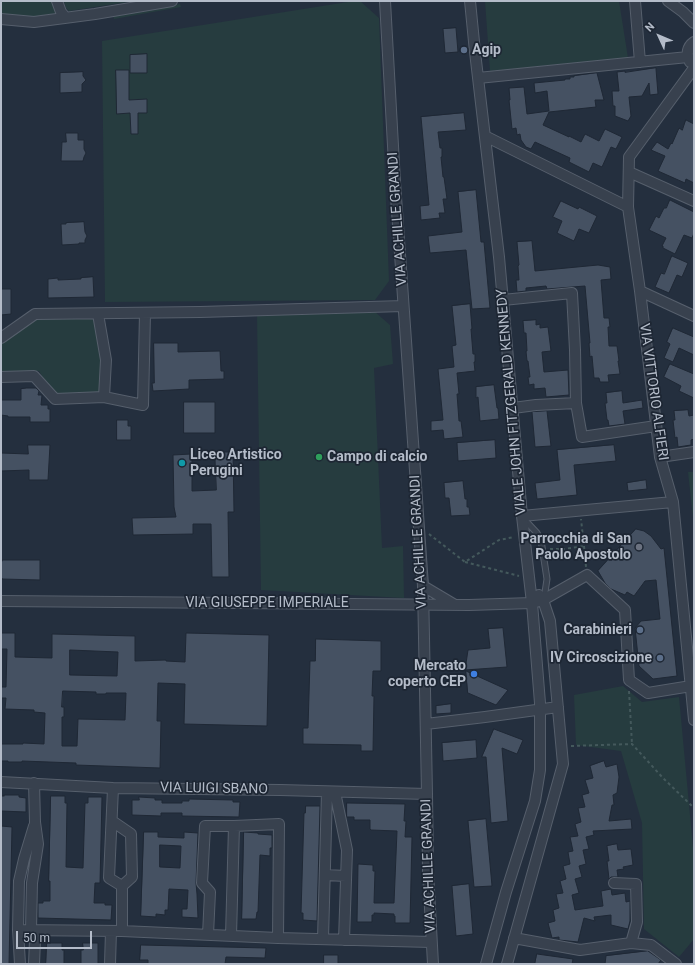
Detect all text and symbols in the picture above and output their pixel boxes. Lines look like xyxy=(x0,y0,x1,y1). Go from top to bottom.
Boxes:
north arrow xyxy=(639,16,679,56)
text: N xyxy=(643,20,657,35)
place label: Agip xyxy=(472,42,501,58)
marker: Agip xyxy=(459,45,469,55)
street label: VIA ACHILLE GRANDI xyxy=(385,151,411,287)
street label: VIALE JOHN FITZGERALD KENNEDY xyxy=(494,288,530,516)
street label: VIA VITTORIO ALFIERI xyxy=(635,322,671,462)
place label: Liceo Artistico Perugini xyxy=(190,447,282,480)
place label: Campo di calcio xyxy=(327,449,427,465)
marker: Campo di calcio xyxy=(314,452,324,462)
marker: Liceo Artistico Perugini xyxy=(177,458,187,468)
street label: VIA ACHILLE GRANDI xyxy=(407,475,431,609)
place label: Parrocchia di San Paolo Apostolo xyxy=(520,531,631,564)
marker: Parrocchia di San Paolo Apostolo xyxy=(634,542,644,552)
street label: VIA GIUSEPPE IMPERIALE xyxy=(185,595,349,611)
place label: Carabinieri xyxy=(563,622,632,638)
marker: Carabinieri xyxy=(635,625,645,635)
place label: IV Circoscizione xyxy=(550,650,652,666)
marker: IV Circoscizione xyxy=(655,653,665,663)
place label: Mercato coperto CEP xyxy=(388,658,466,690)
marker: Mercato coperto CEP xyxy=(469,669,479,679)
street label: VIA LUIGI SBANO xyxy=(160,780,268,798)
street label: VIA ACHILLE GRANDI xyxy=(418,799,440,933)
scale bar xyxy=(18,923,94,949)
text: 50 m xyxy=(23,931,50,945)

